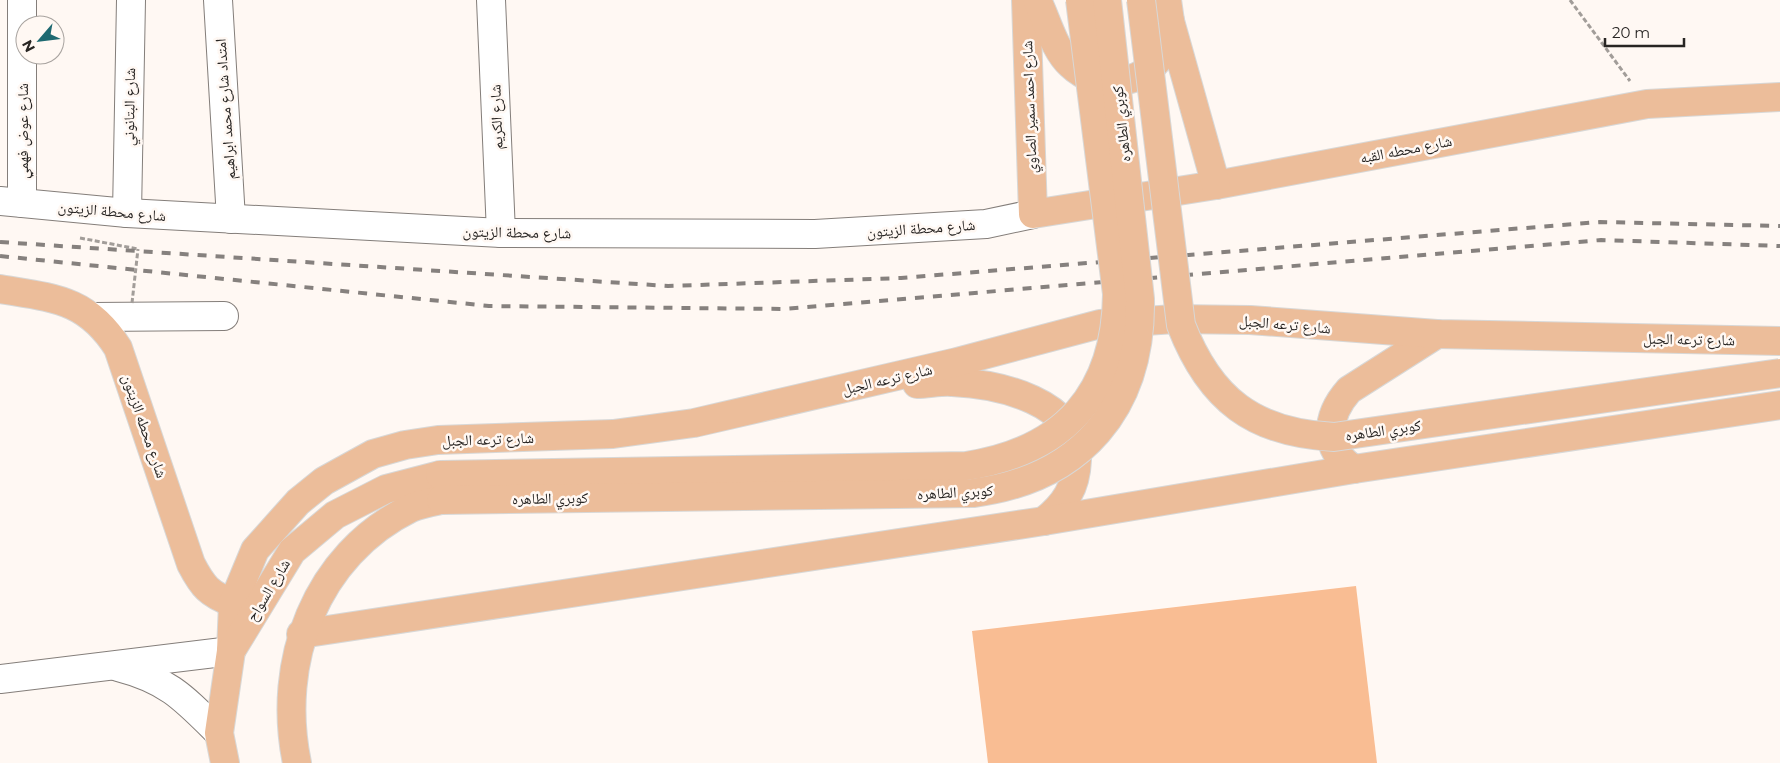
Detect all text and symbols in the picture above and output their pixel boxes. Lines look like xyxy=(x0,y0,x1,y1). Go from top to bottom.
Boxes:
north arrow xyxy=(15,15,65,65)
scale bar xyxy=(1605,15,1684,47)
text: 20 m xyxy=(1612,23,1650,42)
text: N xyxy=(18,37,39,55)
street label: امتداد شارع محمد ابراهيم xyxy=(211,38,240,180)
street label: شارع احمد سمير الصاوي xyxy=(1017,40,1044,174)
street label: شارع البتانوني xyxy=(119,68,142,146)
street label: شارع عوض فهمي xyxy=(13,83,34,179)
street label: شارع الكريم xyxy=(485,84,508,150)
street label: كوبري الطاهره xyxy=(1108,85,1137,163)
street label: شارع محطه القبه xyxy=(1358,131,1454,168)
street label: شارع محطة الزيتون xyxy=(57,197,167,226)
street label: شارع محطة الزيتون xyxy=(866,215,976,242)
street label: شارع محطة الزيتون xyxy=(463,222,572,243)
street label: شارع ترعه الجبل xyxy=(1238,311,1332,338)
street label: شارع ترعه الجبل xyxy=(1643,329,1735,350)
street label: شارع ترعه الجبل xyxy=(840,359,934,400)
street label: شارع محطه الزيتون xyxy=(117,372,172,481)
street label: كوبري الطاهره xyxy=(1344,415,1423,448)
street label: شارع ترعه الجبل xyxy=(442,428,534,451)
street label: كوبري الطاهره xyxy=(916,481,994,506)
street label: كوبري الطاهره xyxy=(512,488,588,511)
street label: شارع السواح xyxy=(242,555,295,625)

